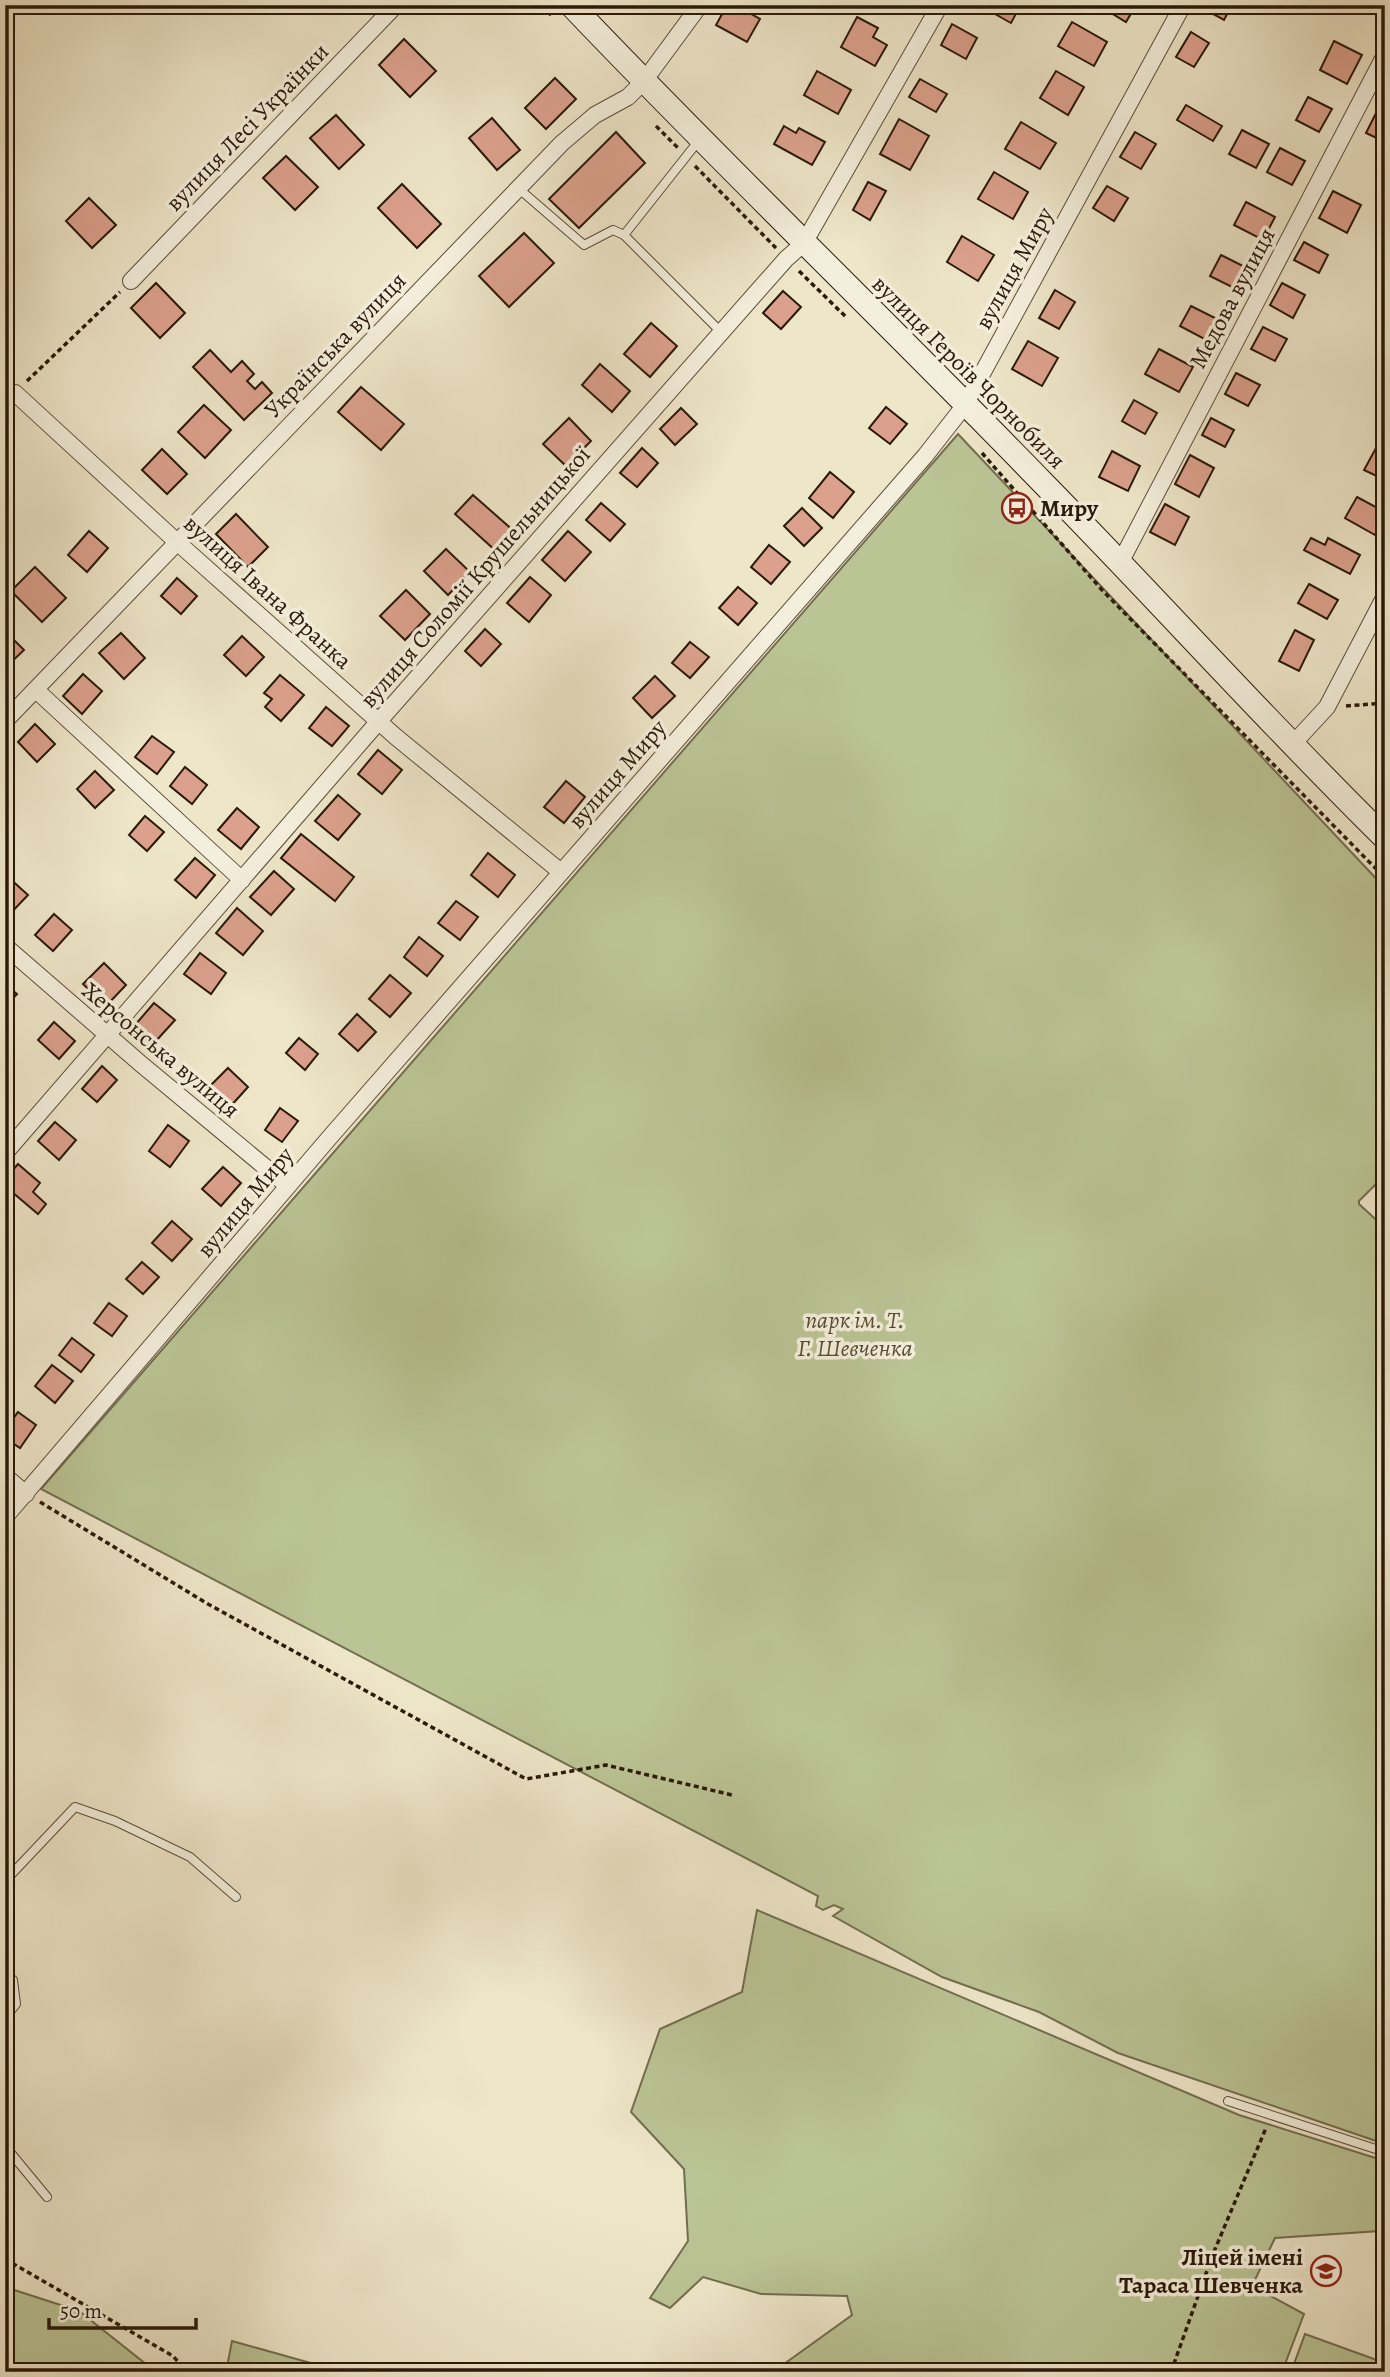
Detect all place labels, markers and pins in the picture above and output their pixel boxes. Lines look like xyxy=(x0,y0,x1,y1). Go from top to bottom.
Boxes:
bus stop icon: Миру xyxy=(1000,491,1034,525)
place label: Миру xyxy=(1040,492,1099,524)
place label: Ліцей імені Тараса Шевченка xyxy=(1119,2241,1304,2301)
school or university icon: Ліцей імені Тараса Шевченка xyxy=(1309,2254,1343,2288)

